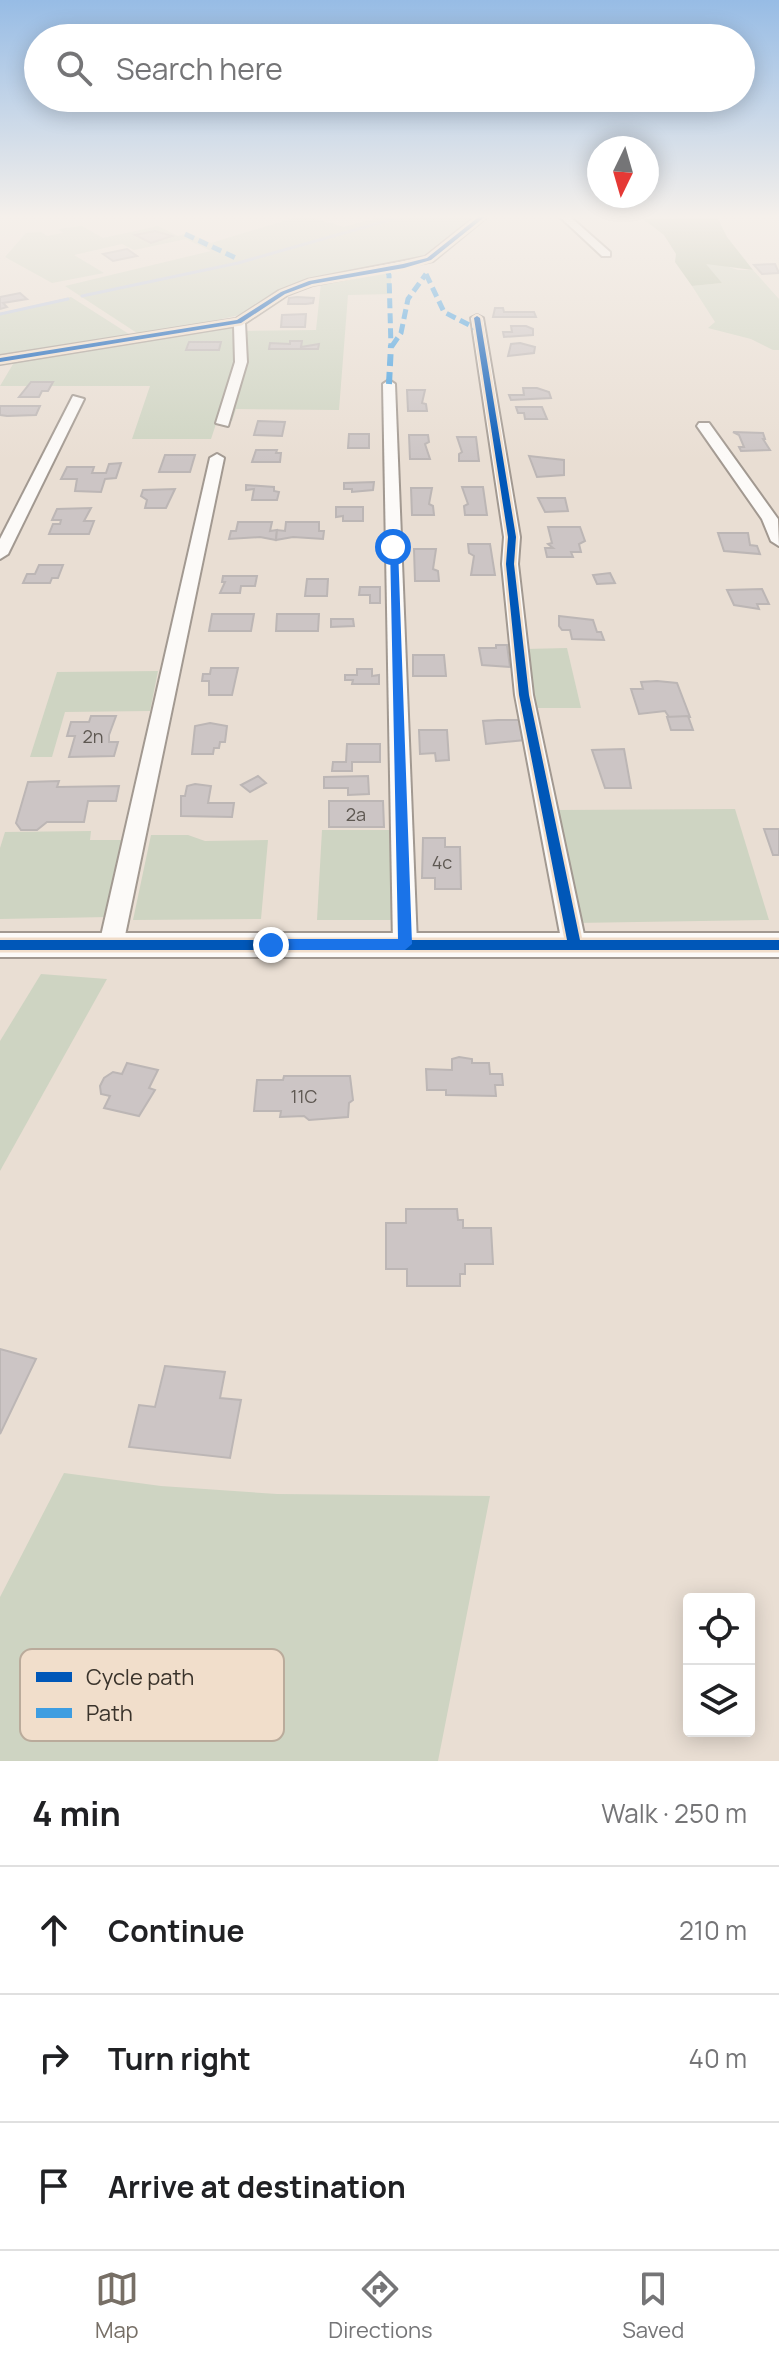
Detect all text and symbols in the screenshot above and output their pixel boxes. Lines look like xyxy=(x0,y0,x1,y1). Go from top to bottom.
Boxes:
search box xyxy=(24,24,755,112)
icon: search xyxy=(52,46,96,90)
text: Search here xyxy=(116,48,283,89)
north arrow xyxy=(587,136,659,208)
route start xyxy=(375,529,411,565)
house number: 2n xyxy=(83,724,103,748)
house number: 2a xyxy=(346,802,366,826)
house number: 4c xyxy=(432,850,452,874)
route end xyxy=(253,927,289,963)
house number: 11C xyxy=(291,1084,318,1108)
map controls xyxy=(683,1593,755,1737)
button: locate xyxy=(683,1593,755,1665)
legend xyxy=(20,1649,284,1741)
text: Cycle path xyxy=(86,1662,194,1692)
button: layers xyxy=(683,1665,755,1737)
text: Path xyxy=(86,1698,133,1728)
text: 4 min xyxy=(32,1790,121,1836)
text: Walk · 250 m xyxy=(601,1795,747,1831)
icon: ahead xyxy=(32,1908,76,1952)
text: Continue xyxy=(108,1910,244,1951)
text: 210 m xyxy=(679,1912,747,1948)
icon: right xyxy=(32,2036,76,2080)
text: Turn right xyxy=(108,2038,251,2079)
text: 40 m xyxy=(689,2040,747,2076)
icon: arrive xyxy=(32,2164,76,2208)
text: Arrive at destination xyxy=(108,2166,406,2207)
tab: Map xyxy=(95,2267,139,2345)
tab: Directions xyxy=(328,2267,433,2345)
tab: Saved xyxy=(622,2267,684,2345)

